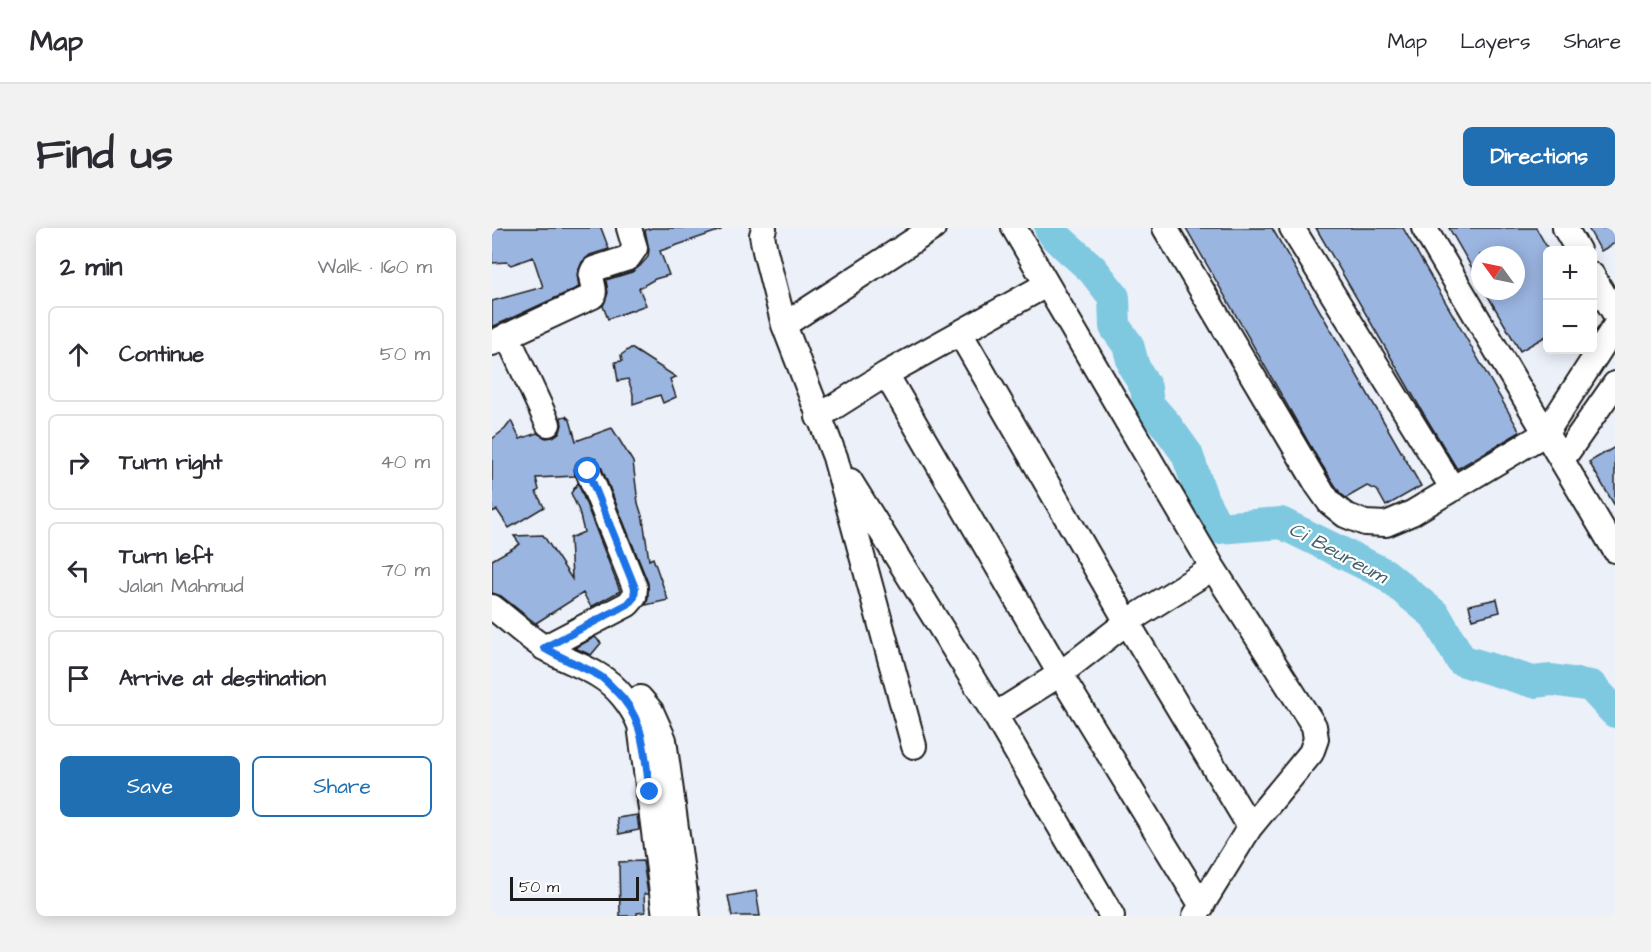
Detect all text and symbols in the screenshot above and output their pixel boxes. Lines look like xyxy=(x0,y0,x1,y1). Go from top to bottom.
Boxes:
text: Map xyxy=(30,22,83,61)
text: Map xyxy=(1387,27,1427,56)
text: Layers xyxy=(1460,27,1530,56)
text: Share xyxy=(1563,27,1621,56)
text: Find us xyxy=(36,127,173,185)
button: Directions xyxy=(1463,127,1615,186)
north arrow xyxy=(1471,246,1525,300)
map controls xyxy=(1543,246,1597,354)
button: + xyxy=(1543,246,1597,300)
text: 2 min xyxy=(60,249,122,285)
text: Walk · 160 m xyxy=(317,253,432,281)
button: − xyxy=(1543,300,1597,354)
icon: ahead xyxy=(62,338,95,371)
text: Continue xyxy=(119,339,204,370)
text: 50 m xyxy=(380,340,430,368)
icon: right xyxy=(62,446,95,479)
text: Turn right xyxy=(119,447,222,478)
text: 40 m xyxy=(380,448,430,476)
route start xyxy=(574,457,600,483)
water label: Ci Beureum xyxy=(1284,515,1394,592)
text: Turn left xyxy=(119,541,213,572)
icon: left xyxy=(62,554,95,587)
text: 70 m xyxy=(382,556,430,584)
text: Jalan Mahmud xyxy=(119,572,244,600)
icon: arrive xyxy=(62,662,95,695)
text: Arrive at destination xyxy=(119,663,326,694)
button: Save xyxy=(60,756,240,817)
button: Share xyxy=(252,756,432,817)
route end xyxy=(636,778,662,804)
scale bar xyxy=(510,874,639,902)
text: 50 m xyxy=(519,876,559,898)

